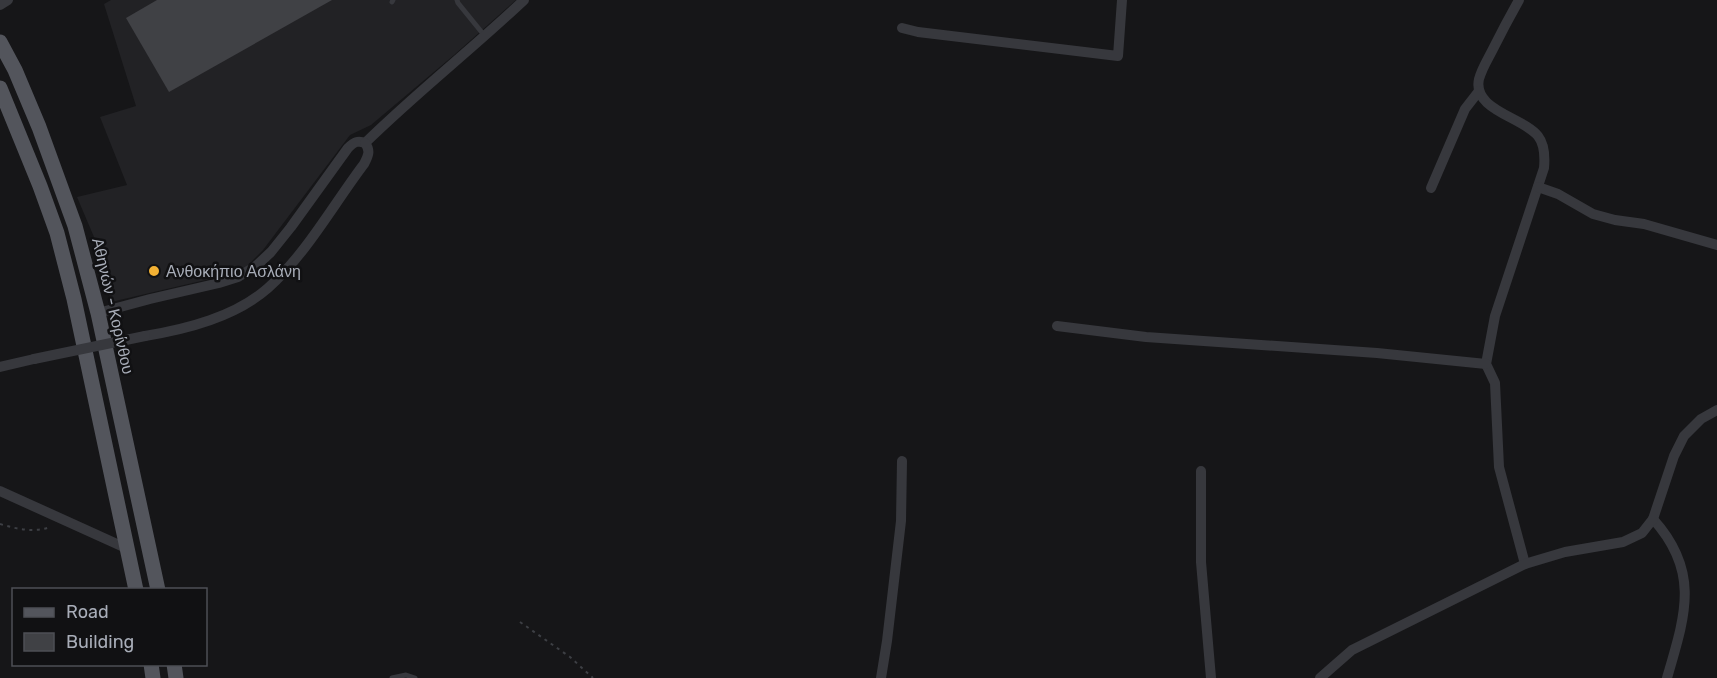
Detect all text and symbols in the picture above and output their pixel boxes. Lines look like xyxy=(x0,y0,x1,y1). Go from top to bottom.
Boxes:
street label: Αθηνών - Κορίνθου xyxy=(88,236,138,376)
place label: Ανθοκήπιο Ασλάνη xyxy=(166,262,301,281)
marker: Ανθοκήπιο Ασλάνη xyxy=(147,264,161,278)
legend xyxy=(12,588,207,666)
text: Road xyxy=(66,601,109,623)
text: Building xyxy=(66,631,134,653)

